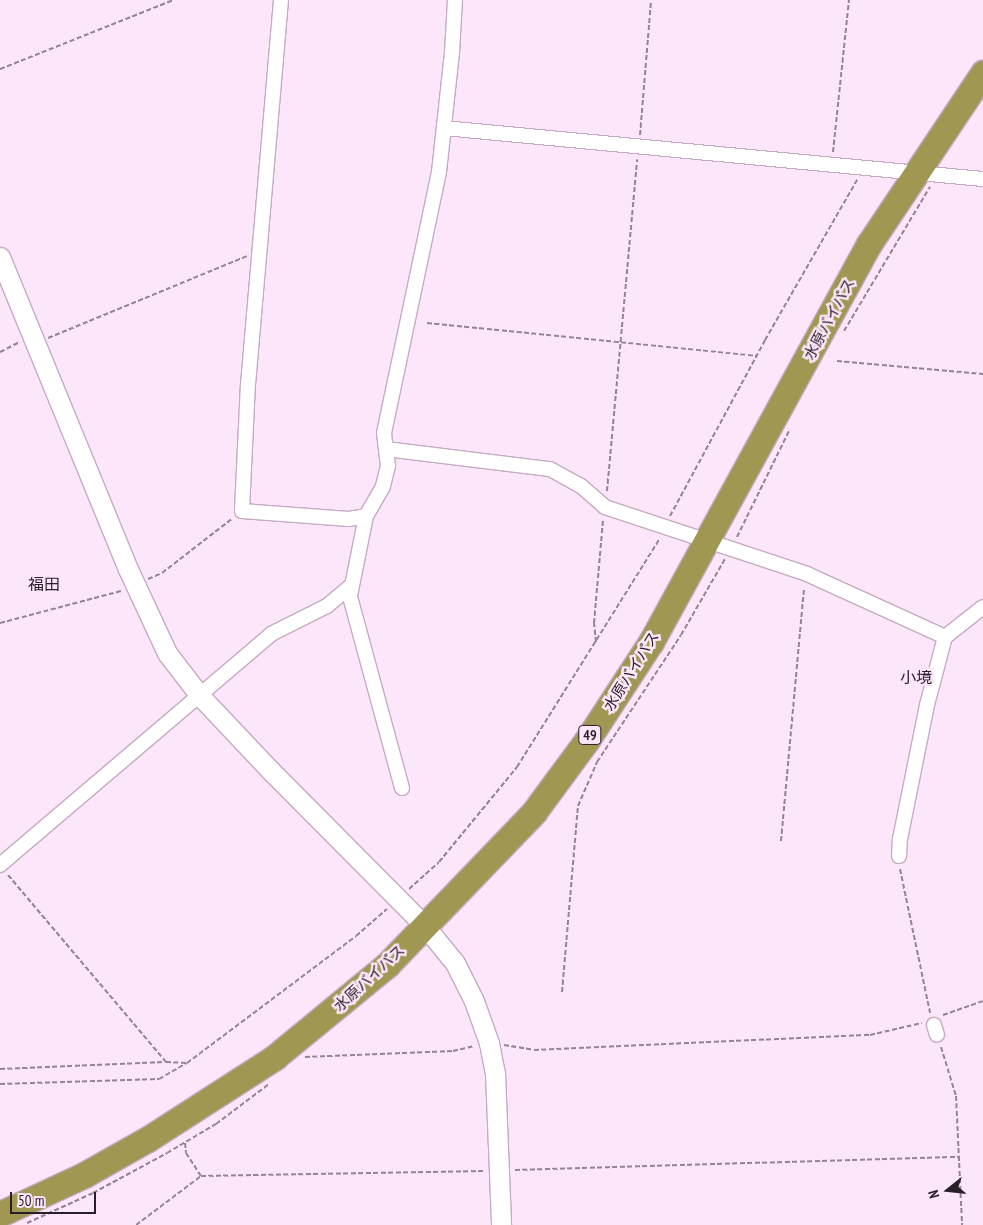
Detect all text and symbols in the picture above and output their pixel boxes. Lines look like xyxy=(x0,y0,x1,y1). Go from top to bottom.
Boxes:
street label: 水原バイパス xyxy=(800,275,858,363)
district label: 福田 xyxy=(28,574,60,594)
street label: 水原バイパス xyxy=(600,628,662,714)
district label: 小境 xyxy=(900,667,932,687)
road number: 49 xyxy=(578,724,602,746)
street label: 水原バイパス xyxy=(330,941,408,1015)
north arrow xyxy=(923,1165,973,1215)
scale bar xyxy=(12,1182,99,1214)
text: N xyxy=(924,1188,943,1200)
text: 50 m xyxy=(18,1191,44,1210)

